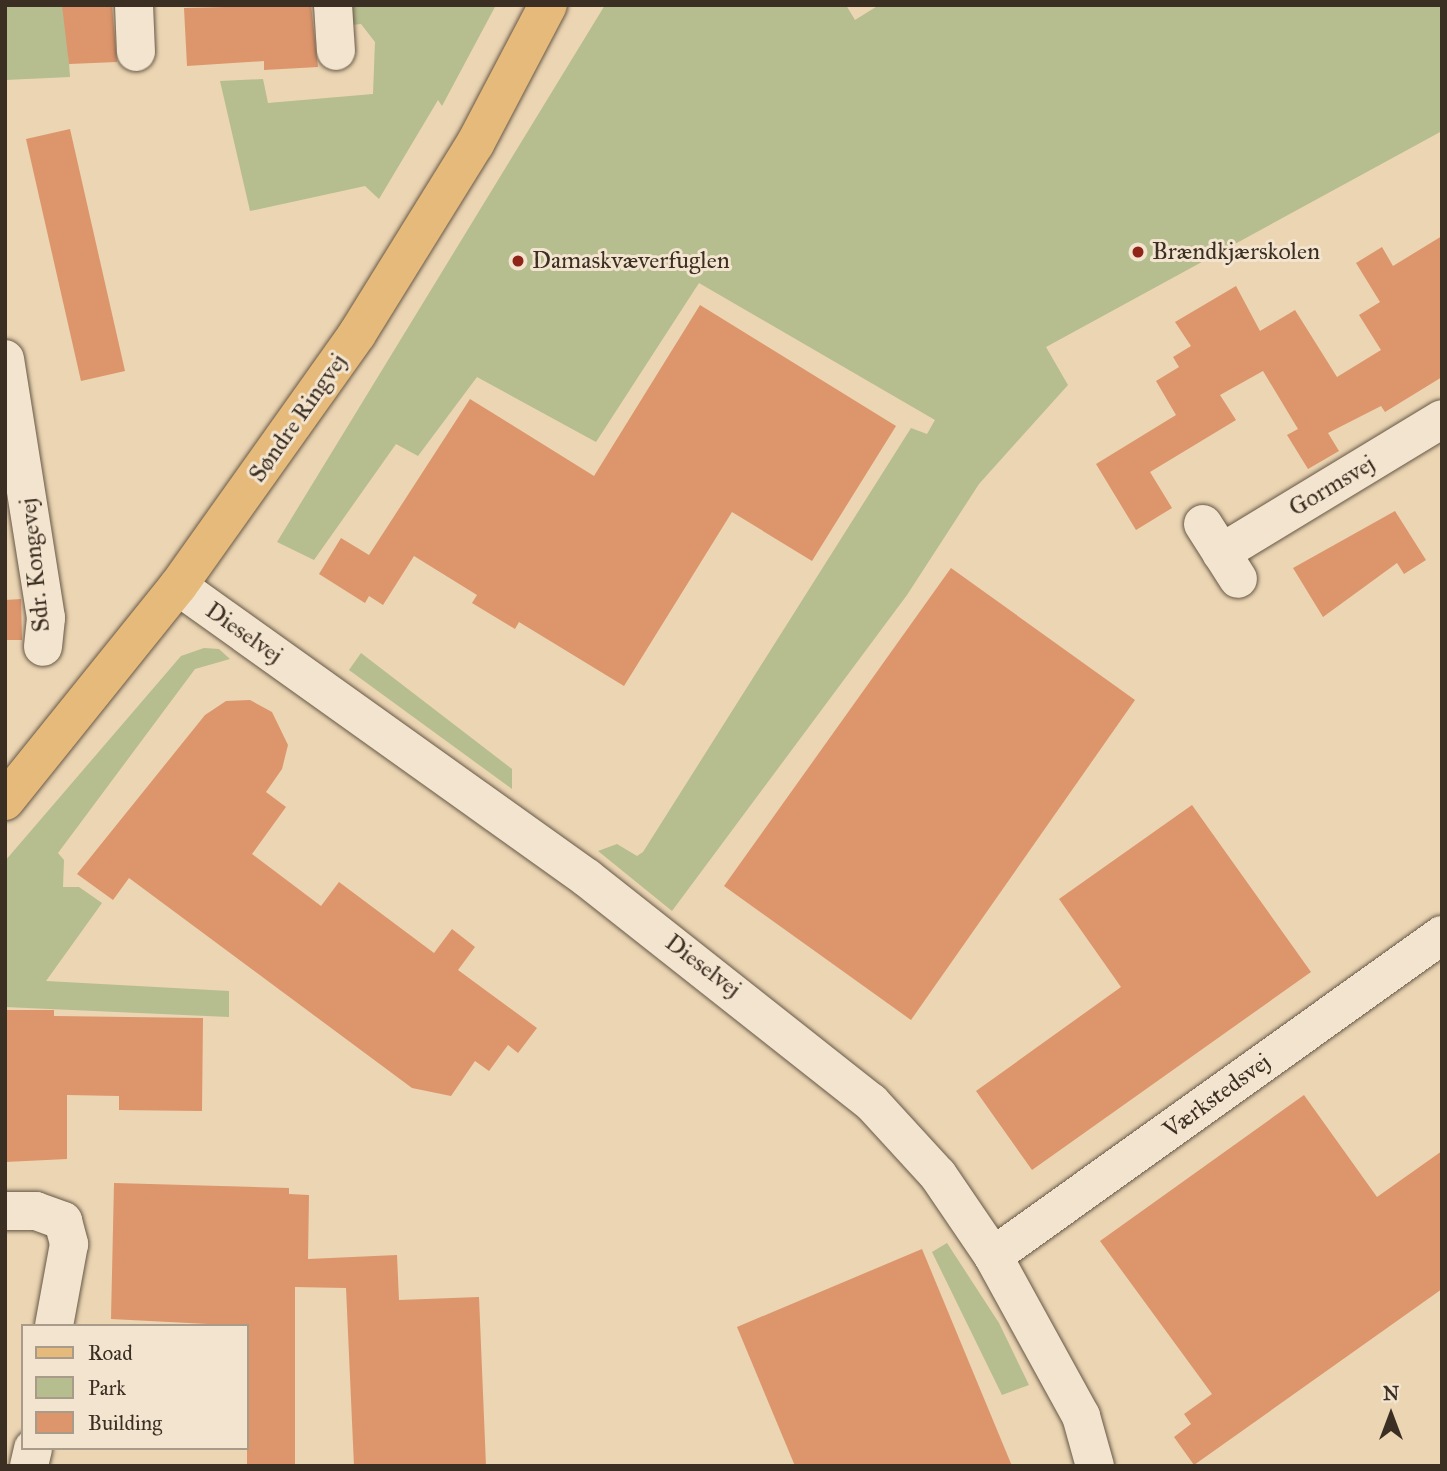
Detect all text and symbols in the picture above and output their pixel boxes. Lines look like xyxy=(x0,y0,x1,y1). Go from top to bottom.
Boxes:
place label: Brændkjærskolen xyxy=(1152,238,1320,266)
marker: Brændkjærskolen xyxy=(1130,244,1146,260)
place label: Damaskvæverfuglen xyxy=(532,247,730,275)
marker: Damaskvæverfuglen xyxy=(510,253,526,269)
street label: Søndre Ringvej xyxy=(243,348,353,488)
street label: Gormsvej xyxy=(1284,449,1380,523)
street label: Sdr. Kongevej xyxy=(14,497,56,633)
street label: Dieselvej xyxy=(200,596,288,670)
street label: Dieselvej xyxy=(659,928,747,1004)
street label: Værkstedsvej xyxy=(1158,1047,1276,1145)
legend xyxy=(21,1324,248,1450)
text: Road xyxy=(88,1340,133,1366)
text: Park xyxy=(88,1375,126,1401)
north arrow xyxy=(1356,1380,1426,1450)
text: N xyxy=(1383,1382,1399,1405)
text: Building xyxy=(88,1410,162,1436)

